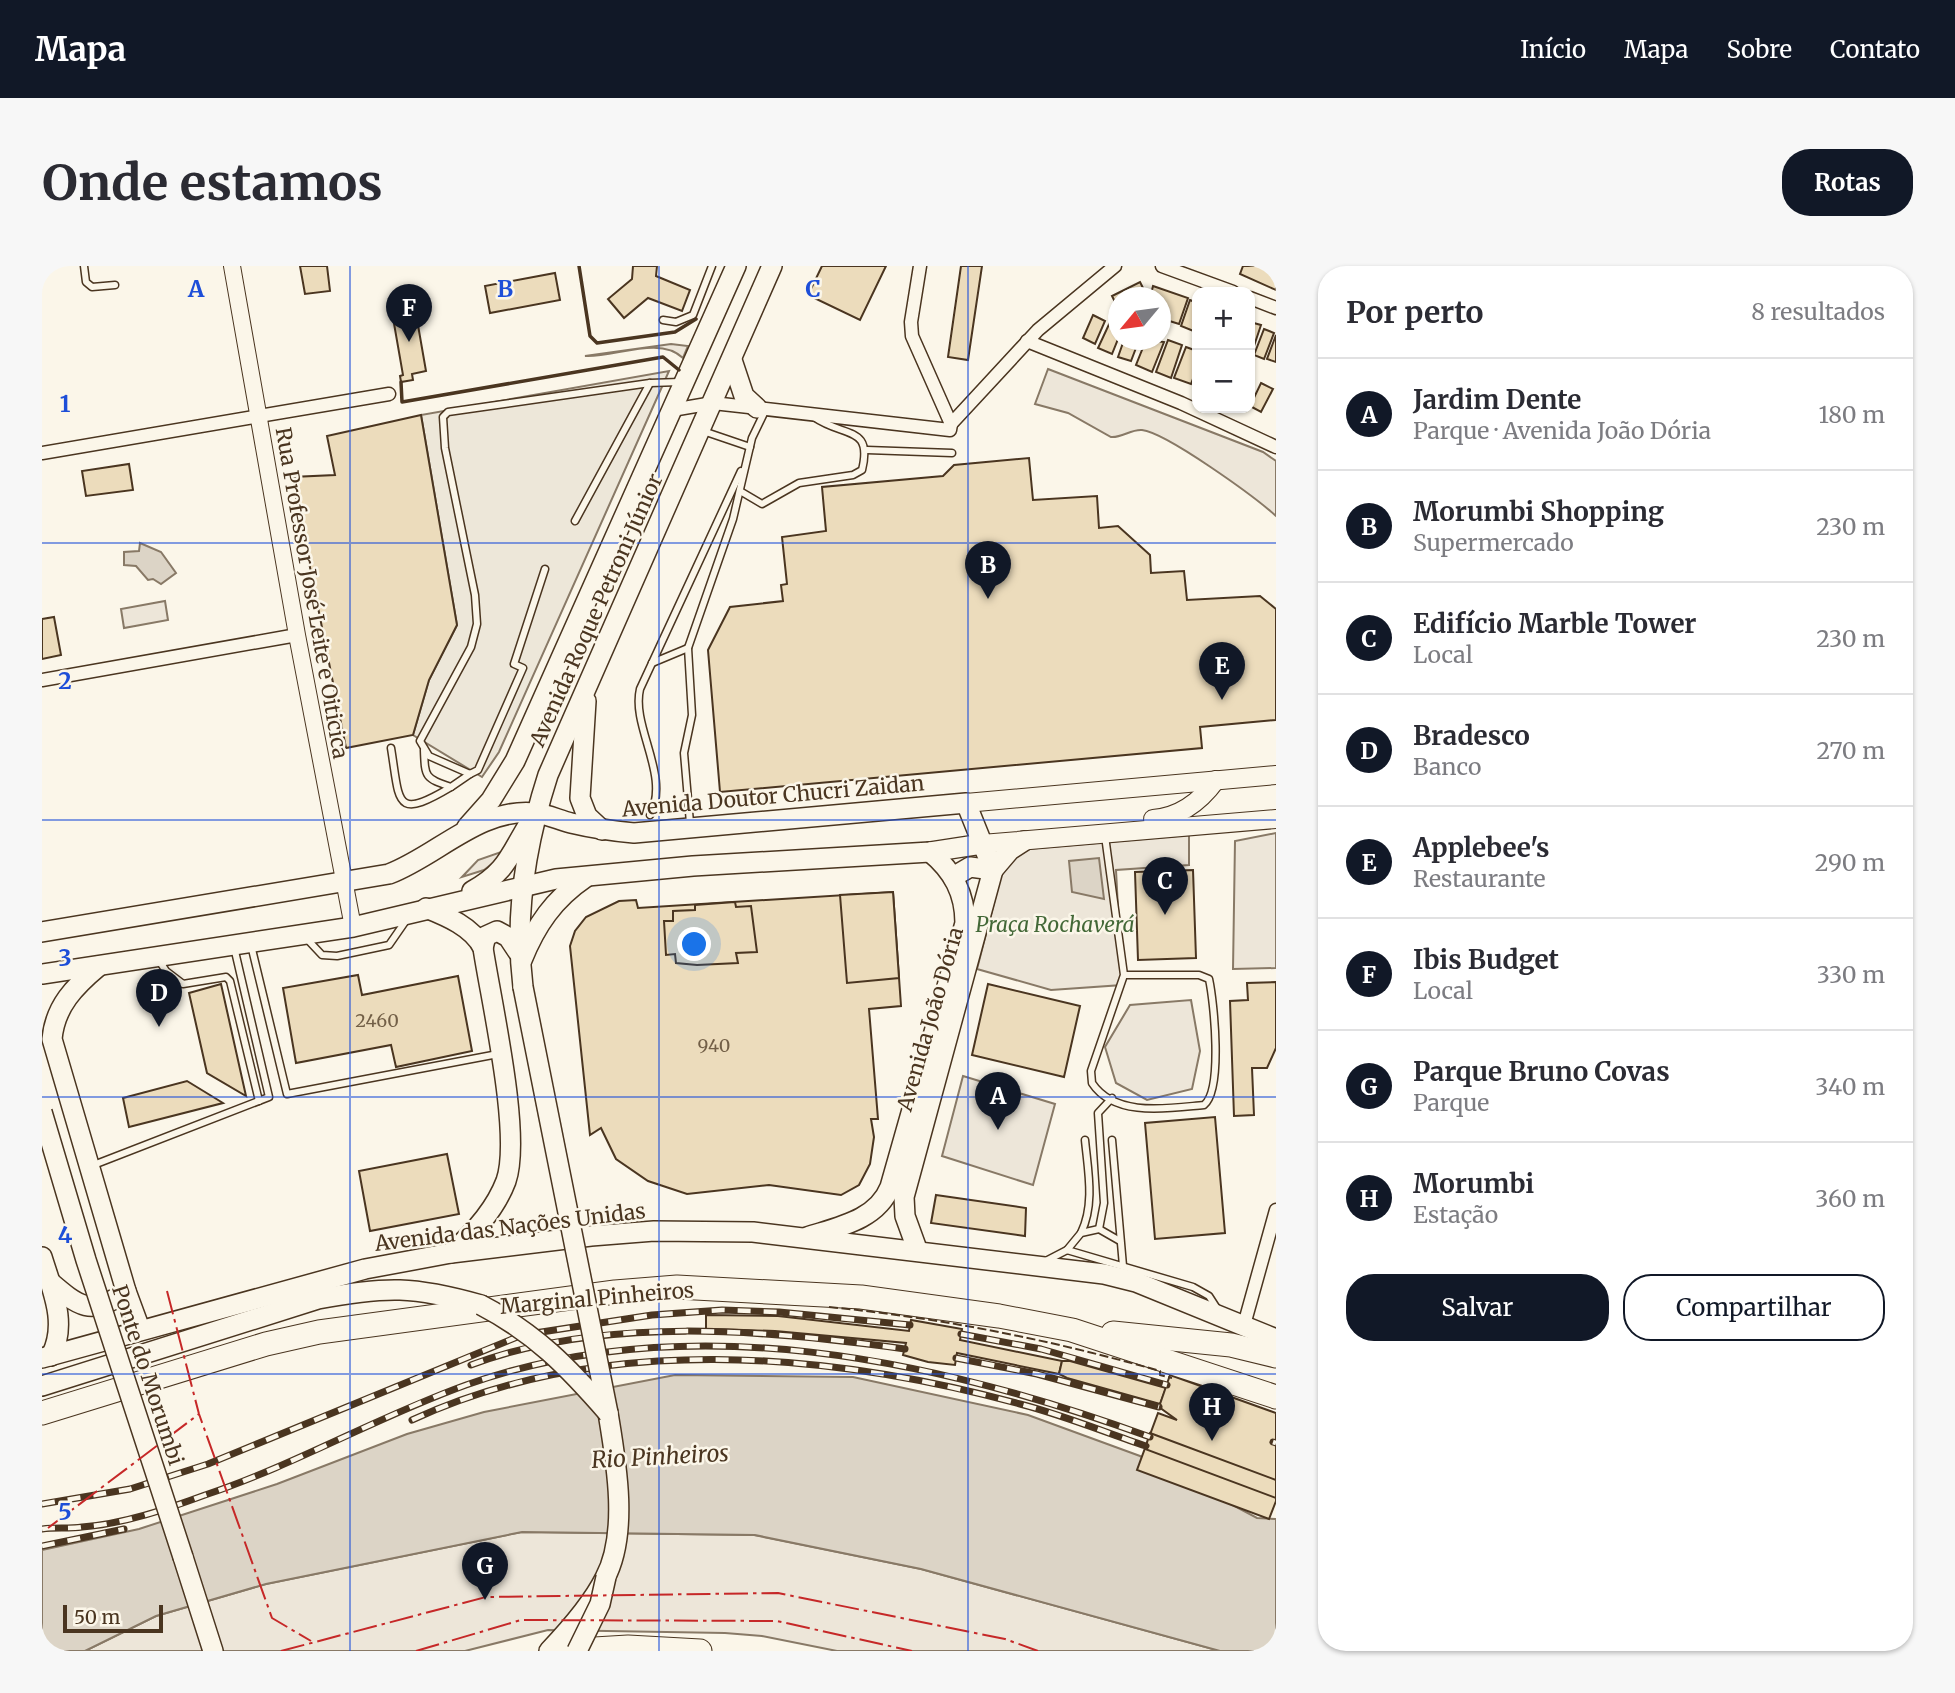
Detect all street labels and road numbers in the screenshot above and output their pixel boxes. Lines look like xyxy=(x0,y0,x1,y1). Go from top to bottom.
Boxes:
street label: Rua Professor José Leite e Oiticica xyxy=(270,425,354,761)
street label: Avenida Roque Petroni Júnior xyxy=(523,469,669,752)
street label: Avenida Doutor Chucri Zaidan xyxy=(620,769,925,823)
street label: Avenida João Dória xyxy=(891,924,969,1115)
street label: Avenida das Nações Unidas xyxy=(372,1197,647,1257)
street label: Marginal Pinheiros xyxy=(499,1276,695,1320)
street label: Ponte do Morumbi xyxy=(106,1281,190,1469)

